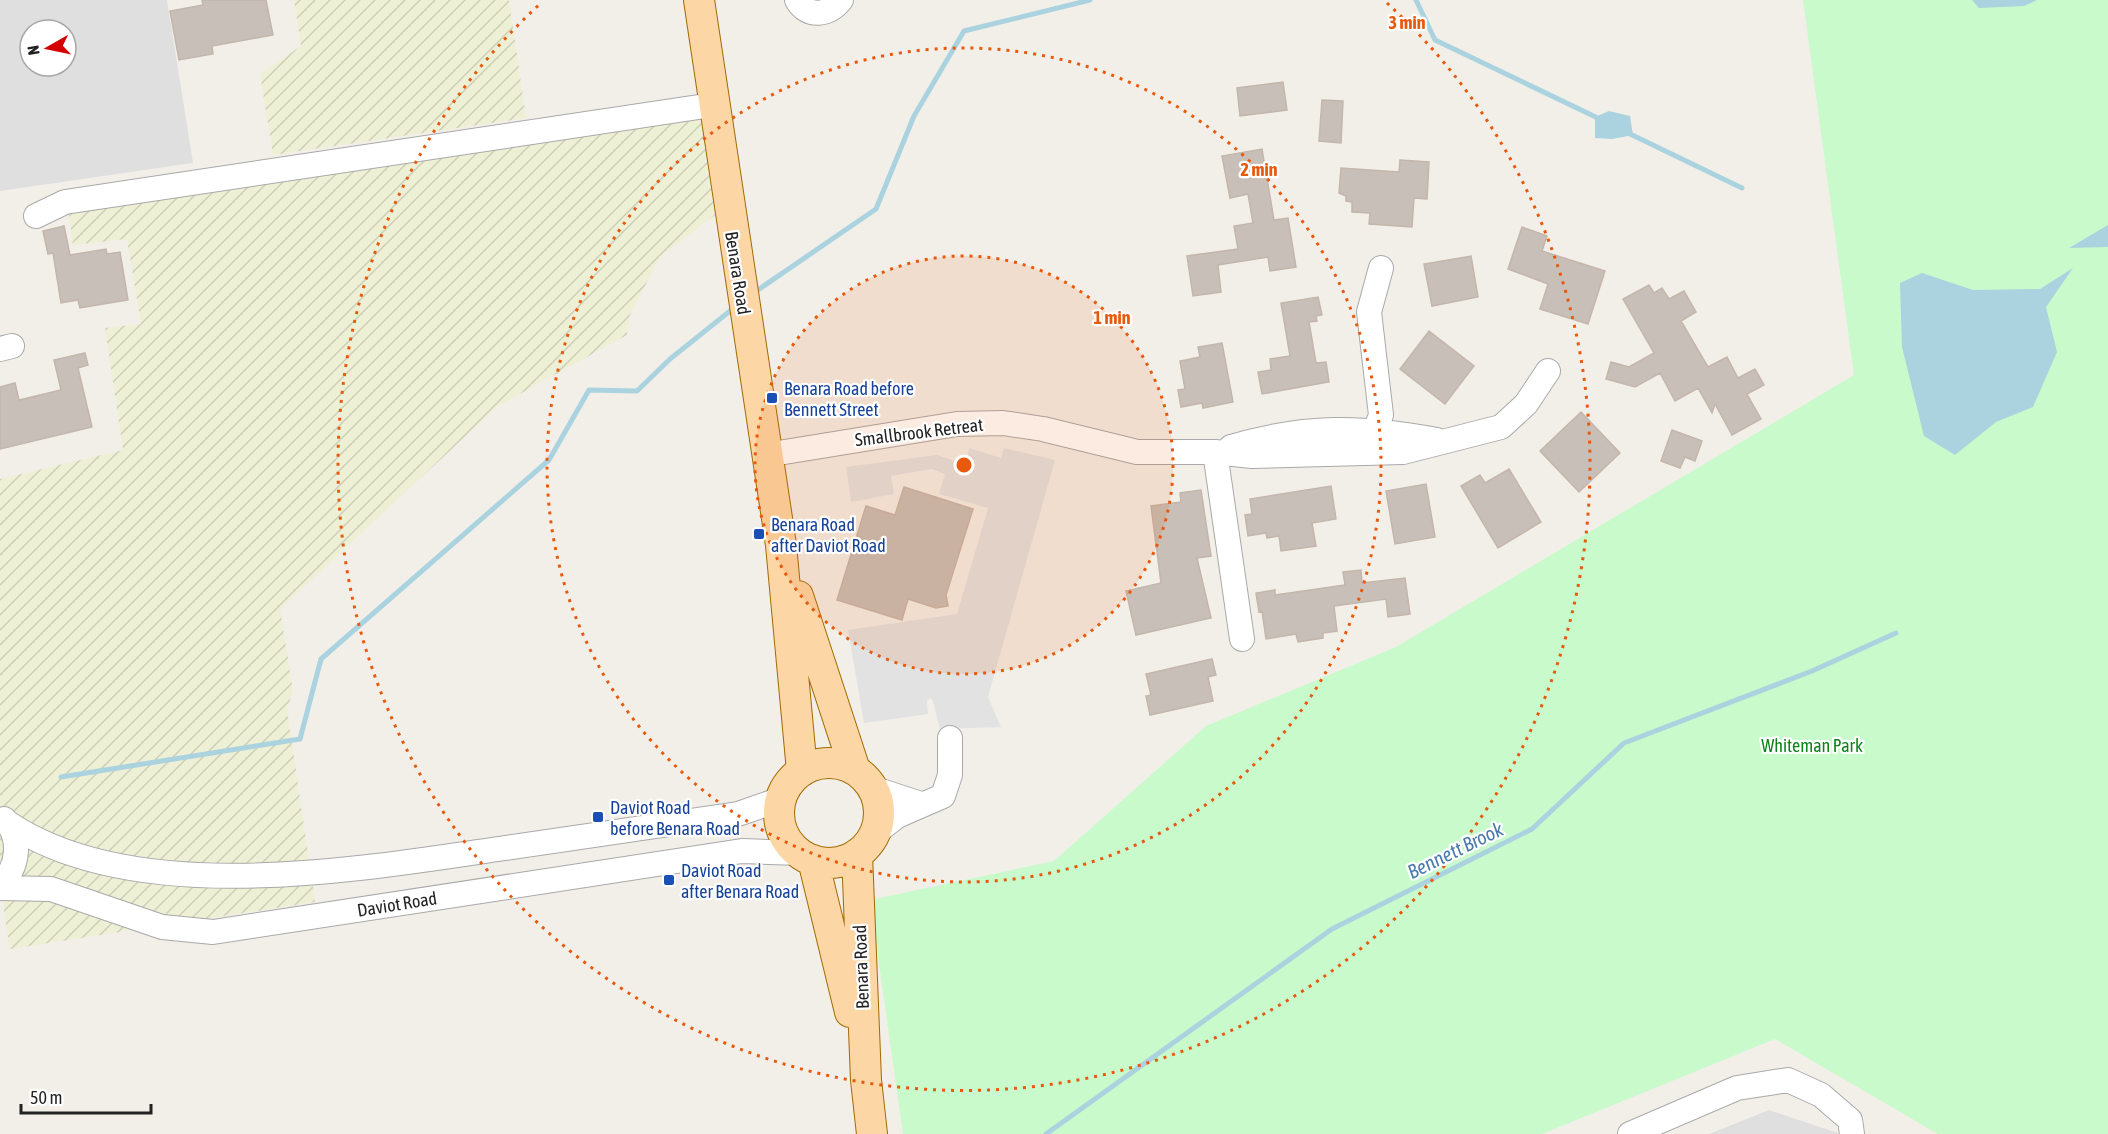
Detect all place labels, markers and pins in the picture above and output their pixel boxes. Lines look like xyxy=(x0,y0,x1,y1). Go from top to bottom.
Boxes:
place label: Benara Road before Bennett Street xyxy=(784,378,914,420)
marker: Benara Road before Bennett Street xyxy=(765,391,779,405)
centre of rings xyxy=(954,455,974,475)
place label: Benara Road after Daviot Road xyxy=(771,514,886,556)
marker: Benara Road after Daviot Road xyxy=(752,527,766,541)
place label: Daviot Road before Benara Road xyxy=(610,797,740,839)
marker: Daviot Road before Benara Road xyxy=(591,810,605,824)
place label: Daviot Road after Benara Road xyxy=(681,860,799,902)
marker: Daviot Road after Benara Road xyxy=(662,873,676,887)

